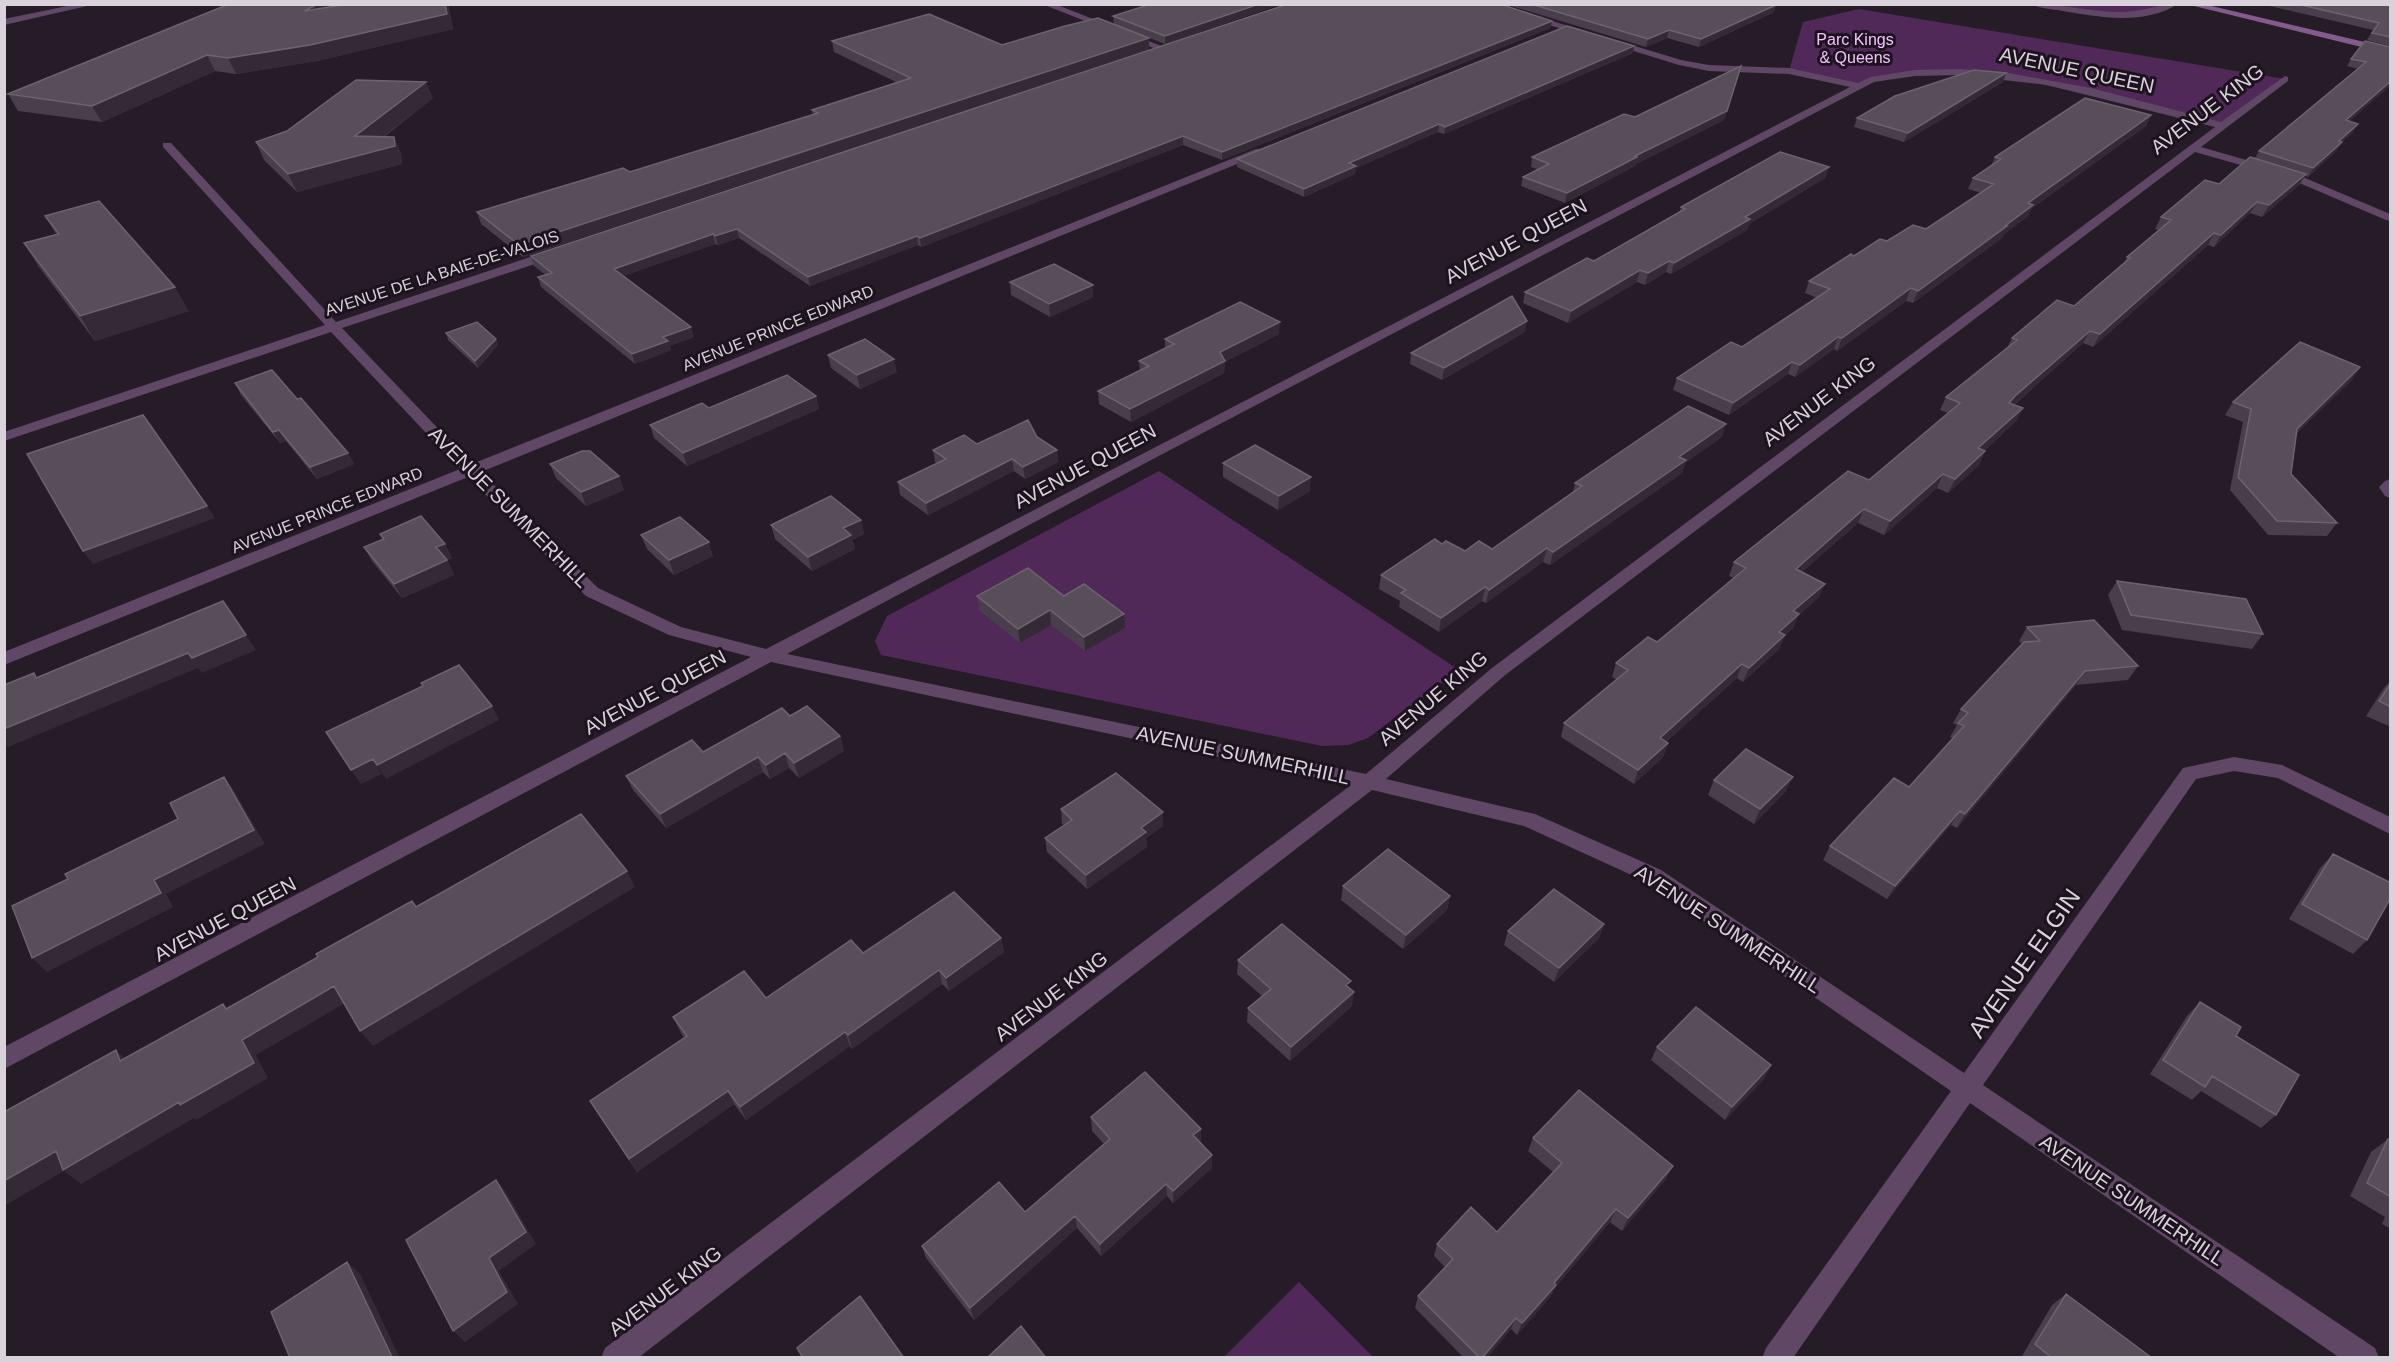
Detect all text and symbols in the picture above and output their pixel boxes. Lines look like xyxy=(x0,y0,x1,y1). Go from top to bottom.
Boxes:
park label: Parc Kings & Queens xyxy=(1816,31,1894,66)
street label: AVENUE QUEEN xyxy=(1998,43,2156,97)
street label: AVENUE KING xyxy=(2146,60,2268,158)
street label: AVENUE QUEEN xyxy=(1441,194,1591,288)
street label: AVENUE DE LA BAIE-DE-VALOIS xyxy=(323,227,561,319)
street label: AVENUE PRINCE EDWARD xyxy=(680,282,876,374)
street label: AVENUE KING xyxy=(1758,352,1880,450)
street label: AVENUE QUEEN xyxy=(1010,419,1160,513)
street label: AVENUE SUMMERHILL xyxy=(424,422,594,592)
street label: AVENUE PRINCE EDWARD xyxy=(229,464,425,556)
street label: AVENUE QUEEN xyxy=(580,645,730,739)
street label: AVENUE KING xyxy=(1374,646,1492,750)
street label: AVENUE SUMMERHILL xyxy=(1134,722,1352,788)
street label: AVENUE SUMMERHILL xyxy=(1631,861,1825,997)
street label: AVENUE QUEEN xyxy=(150,872,300,966)
street label: AVENUE ELGIN xyxy=(1963,883,2085,1043)
street label: AVENUE KING xyxy=(990,947,1112,1045)
street label: AVENUE SUMMERHILL xyxy=(2036,1130,2228,1270)
street label: AVENUE KING xyxy=(604,1242,726,1340)

